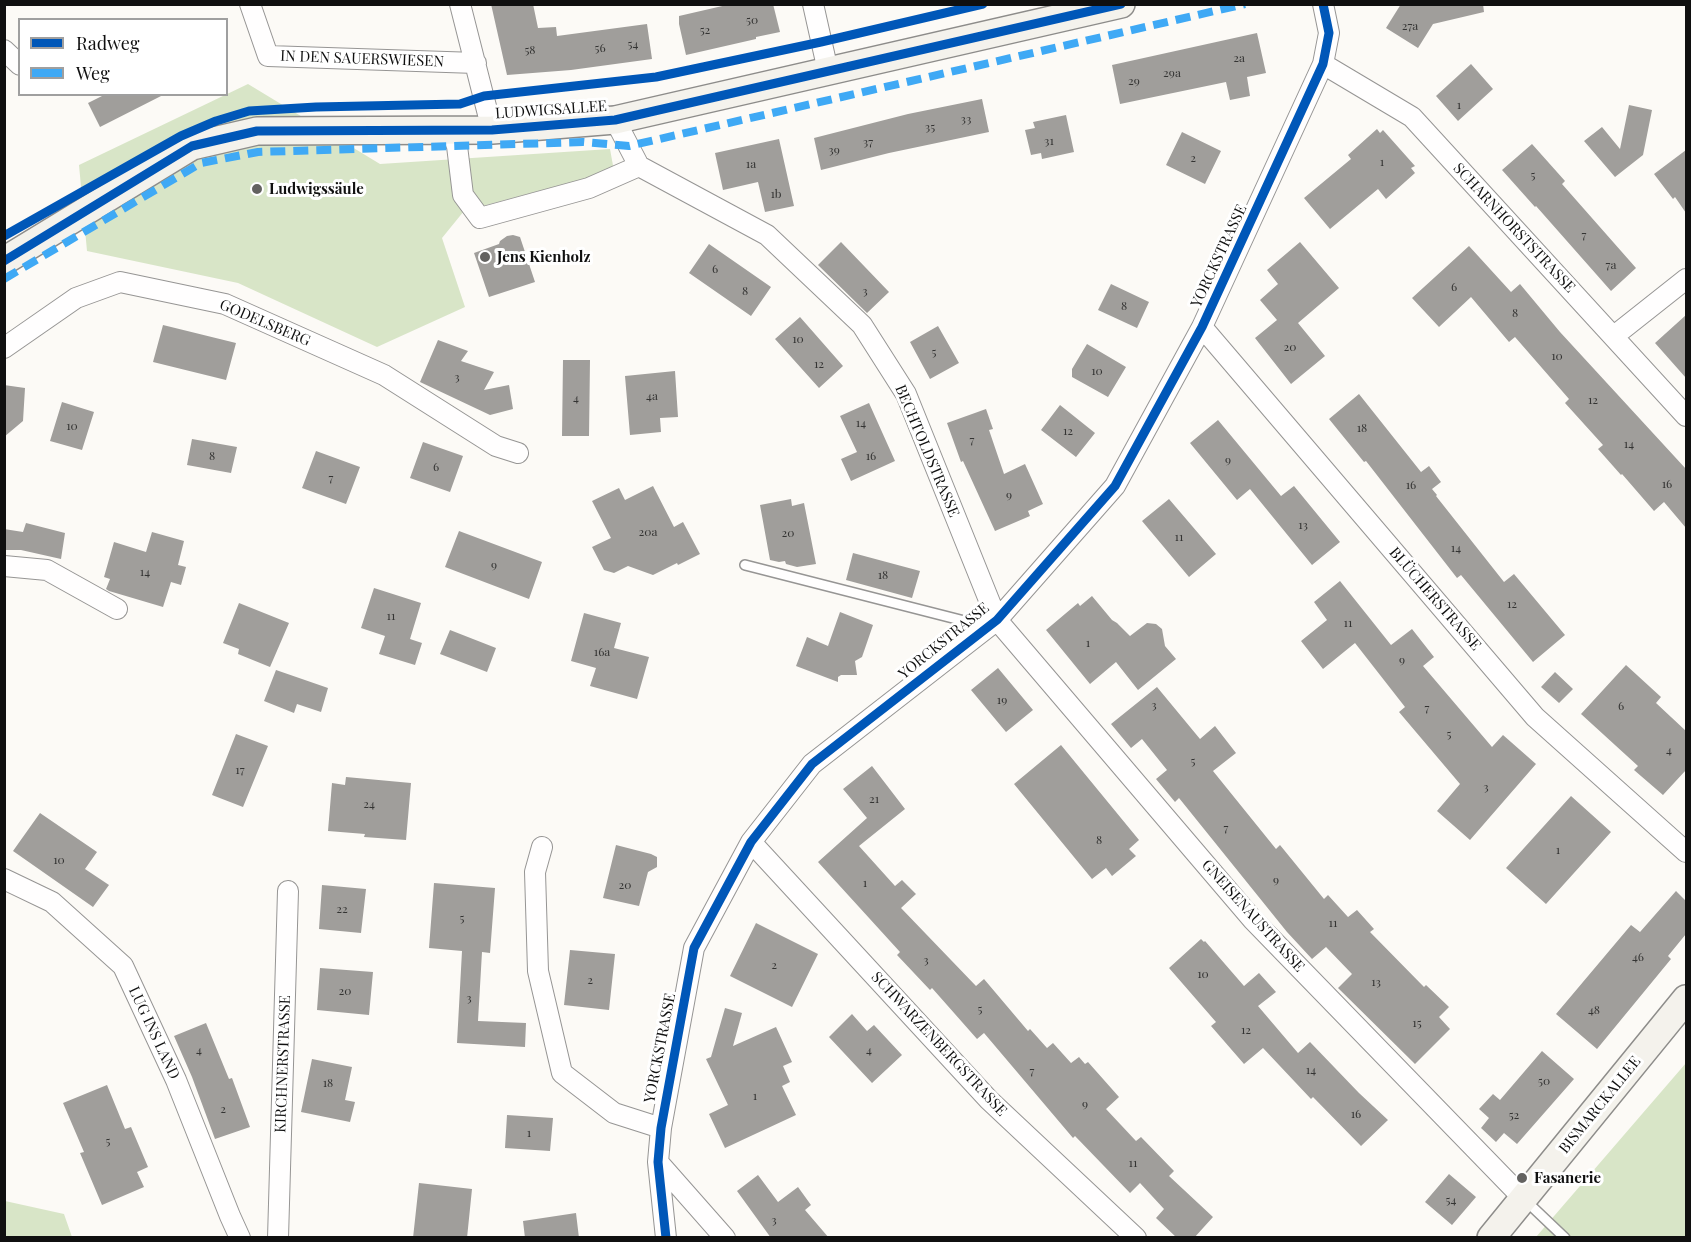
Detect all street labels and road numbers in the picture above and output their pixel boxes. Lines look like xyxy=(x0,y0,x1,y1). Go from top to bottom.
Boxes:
street label: IN DEN SAUERSWIESEN xyxy=(280,47,444,71)
street label: LUDWIGSALLEE xyxy=(495,97,607,123)
street label: SCHARNHORSTSTRASSE xyxy=(1449,160,1579,296)
street label: YORCKSTRASSE xyxy=(1187,202,1251,310)
street label: GODELSBERG xyxy=(217,296,313,350)
street label: BECHTOLDSTRASSE xyxy=(891,382,963,520)
street label: BLÜCHERSTRASSE xyxy=(1385,544,1485,654)
street label: YORCKSTRASSE xyxy=(895,599,993,683)
street label: GNEISENAUSTRASSE xyxy=(1198,856,1308,976)
street label: SCHWARZENBERGSTRASSE xyxy=(867,968,1011,1120)
street label: LUG INS LAND xyxy=(125,984,183,1082)
street label: YORCKSTRASSE xyxy=(641,992,679,1104)
street label: KIRCHNERSTRASSE xyxy=(272,995,294,1133)
street label: BISMARCKALLEE xyxy=(1555,1053,1645,1157)

